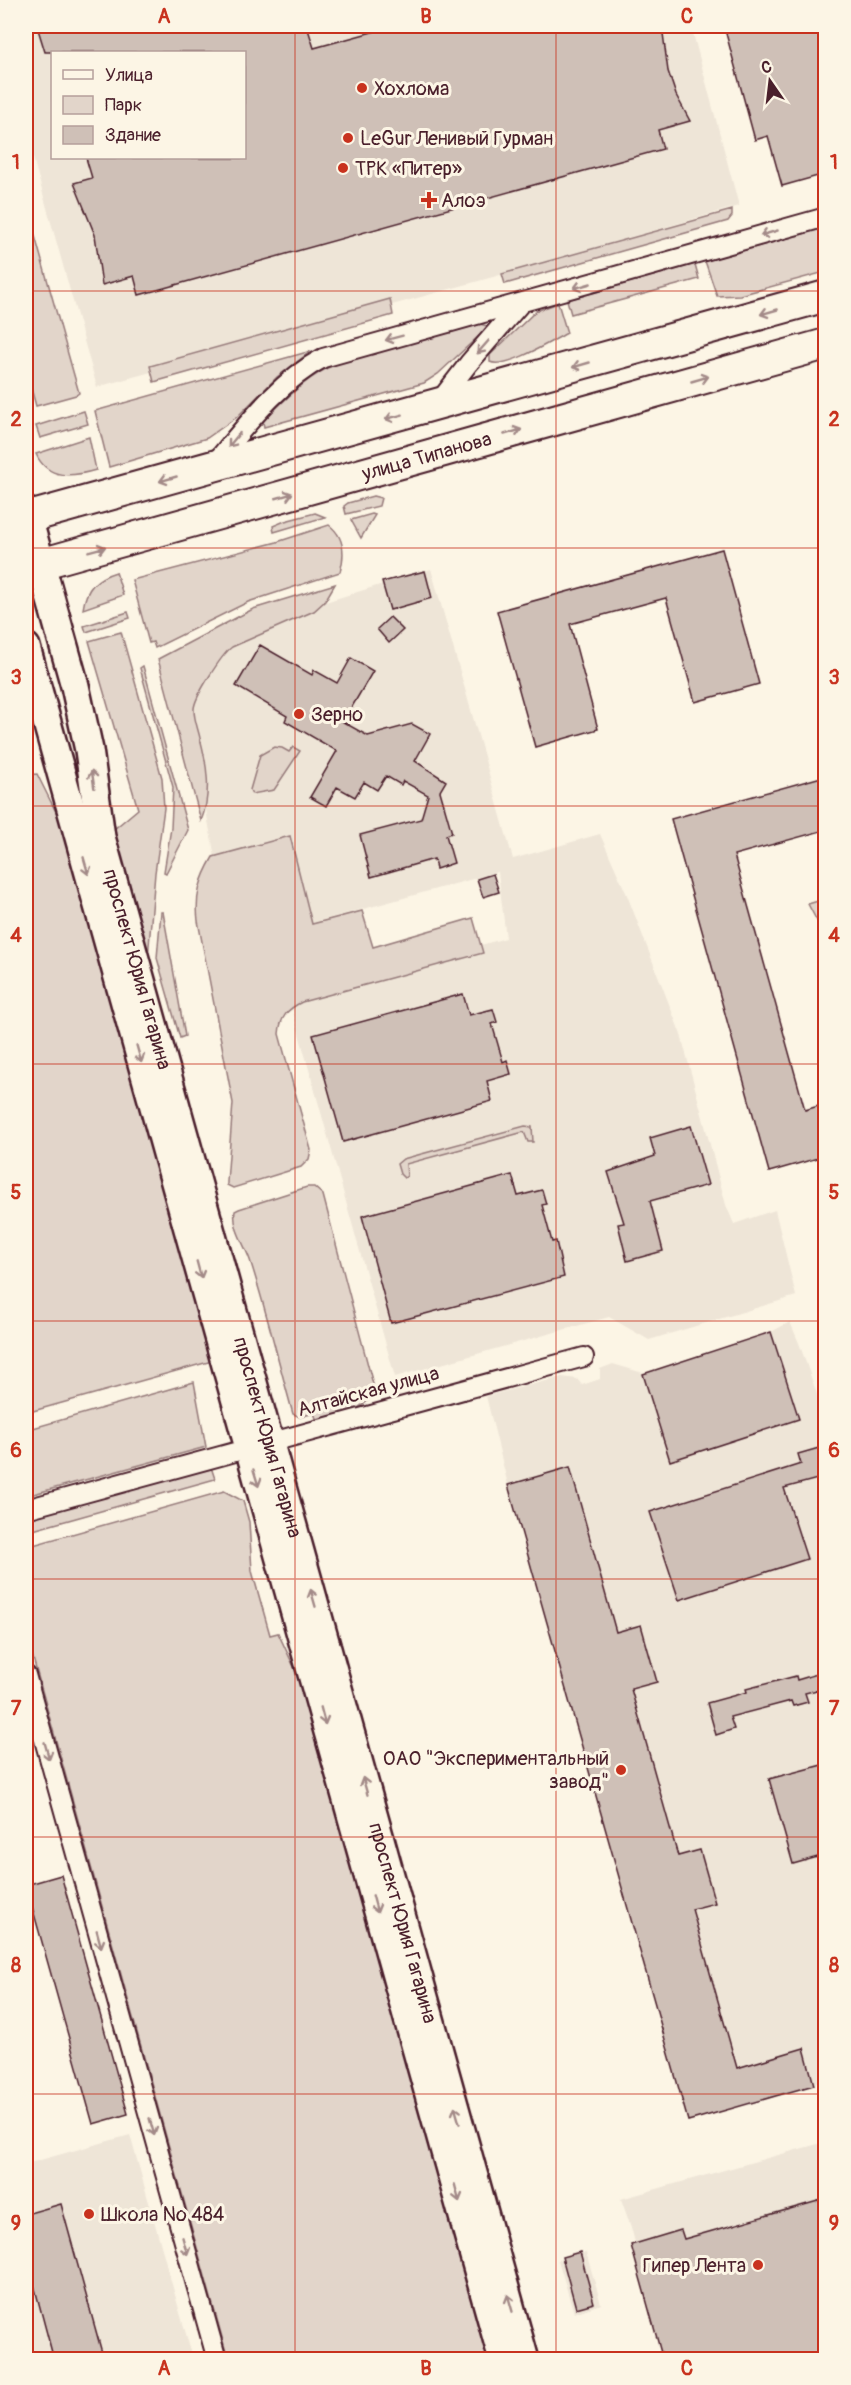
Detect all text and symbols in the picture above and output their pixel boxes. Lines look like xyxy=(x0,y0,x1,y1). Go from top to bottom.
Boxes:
text: A xyxy=(158,4,171,29)
text: B xyxy=(420,4,432,29)
text: C xyxy=(681,4,693,29)
legend xyxy=(51,51,246,159)
north arrow xyxy=(740,51,800,111)
text: С xyxy=(759,56,774,78)
text: Улица xyxy=(105,64,153,87)
place label: Хохлома xyxy=(374,76,449,101)
marker: Хохлома xyxy=(355,81,369,95)
text: Парк xyxy=(105,94,142,117)
text: Здание xyxy=(105,124,161,147)
place label: LeGur Ленивый Гурман xyxy=(360,126,553,151)
marker: LeGur Ленивый Гурман xyxy=(341,131,355,145)
text: 1 xyxy=(12,150,20,175)
text: 1 xyxy=(830,150,838,175)
place label: ТРК «Питер» xyxy=(355,156,462,181)
marker: ТРК «Питер» xyxy=(336,161,350,175)
place label: Алоэ xyxy=(441,188,486,213)
marker: Алоэ xyxy=(422,193,436,207)
one-way arrow xyxy=(760,228,779,239)
one-way arrow xyxy=(572,281,591,292)
one-way arrow xyxy=(760,307,779,318)
one-way arrow xyxy=(384,333,403,344)
one-way arrow xyxy=(476,339,490,354)
one-way arrow xyxy=(572,359,591,371)
one-way arrow xyxy=(690,373,709,384)
text: 2 xyxy=(10,407,22,432)
text: 2 xyxy=(828,407,840,432)
one-way arrow xyxy=(384,412,403,423)
street label: улица Типанова xyxy=(358,426,494,487)
one-way arrow xyxy=(503,426,522,437)
one-way arrow xyxy=(227,432,241,447)
one-way arrow xyxy=(159,474,178,485)
one-way arrow xyxy=(274,490,293,501)
one-way arrow xyxy=(87,542,106,554)
text: 3 xyxy=(10,665,22,690)
text: 3 xyxy=(828,665,840,690)
place label: Зерно xyxy=(311,702,363,727)
marker: Зерно xyxy=(292,707,306,721)
one-way arrow xyxy=(88,769,99,789)
one-way arrow xyxy=(81,856,93,875)
street label: проспект Юрия Гагарина xyxy=(97,866,177,1072)
text: 4 xyxy=(10,923,22,948)
text: 4 xyxy=(828,923,840,948)
one-way arrow xyxy=(133,1044,145,1063)
text: 5 xyxy=(11,1180,22,1205)
text: 5 xyxy=(829,1180,840,1205)
one-way arrow xyxy=(193,1260,205,1279)
street label: проспект Юрия Гагарина xyxy=(228,1334,307,1540)
street label: Алтайская улица xyxy=(295,1361,442,1422)
text: 6 xyxy=(10,1438,22,1463)
text: 6 xyxy=(828,1438,840,1463)
one-way arrow xyxy=(251,1468,262,1487)
one-way arrow xyxy=(306,1589,318,1608)
text: 7 xyxy=(11,1696,22,1721)
text: 7 xyxy=(829,1696,840,1721)
one-way arrow xyxy=(318,1707,330,1726)
one-way arrow xyxy=(42,1741,53,1760)
place label: ОАО "Экспериментальный завод" xyxy=(383,1746,609,1794)
marker: ОАО "Экспериментальный завод" xyxy=(614,1763,628,1777)
one-way arrow xyxy=(359,1777,370,1796)
street label: проспект Юрия Гагарина xyxy=(363,1820,443,2026)
one-way arrow xyxy=(370,1895,382,1914)
one-way arrow xyxy=(94,1929,106,1948)
text: 8 xyxy=(11,1953,21,1978)
text: 8 xyxy=(829,1953,839,1978)
one-way arrow xyxy=(451,2106,462,2125)
one-way arrow xyxy=(146,2117,158,2136)
one-way arrow xyxy=(452,2183,463,2202)
place label: Школа № 484 xyxy=(101,2202,225,2227)
marker: Школа № 484 xyxy=(82,2207,96,2221)
text: 9 xyxy=(11,2211,21,2236)
text: 9 xyxy=(829,2211,839,2236)
one-way arrow xyxy=(180,2236,191,2255)
place label: Гипер Лента xyxy=(643,2253,746,2278)
marker: Гипер Лента xyxy=(751,2258,765,2272)
one-way arrow xyxy=(503,2294,515,2313)
text: A xyxy=(158,2356,171,2381)
text: B xyxy=(420,2356,432,2381)
text: C xyxy=(681,2356,693,2381)

